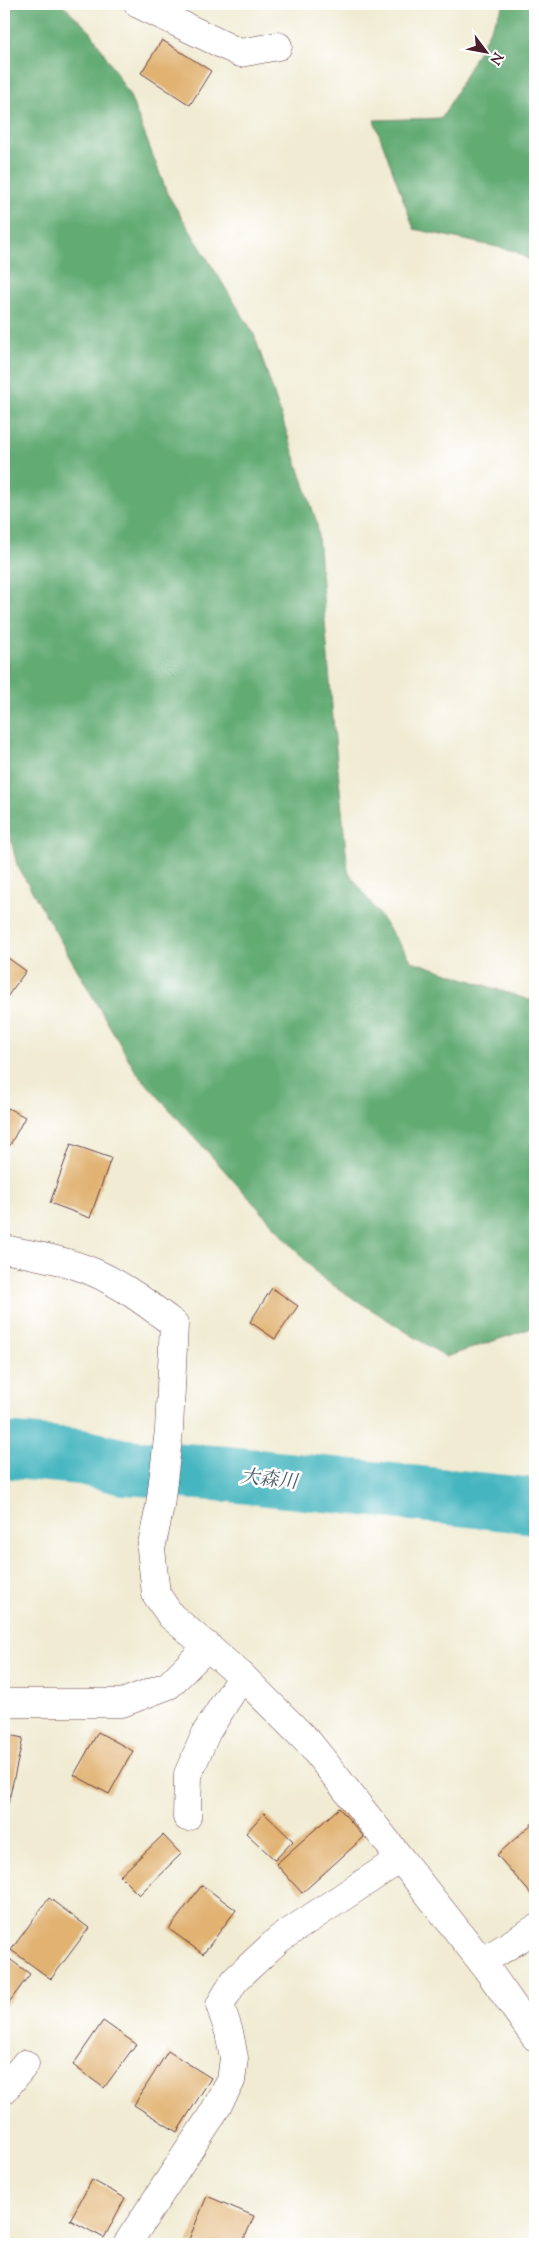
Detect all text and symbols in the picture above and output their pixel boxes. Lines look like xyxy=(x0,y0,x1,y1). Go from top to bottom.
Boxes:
north arrow xyxy=(462,28,512,78)
text: N xyxy=(484,48,507,68)
water label: 大森川 xyxy=(239,1464,300,1497)

